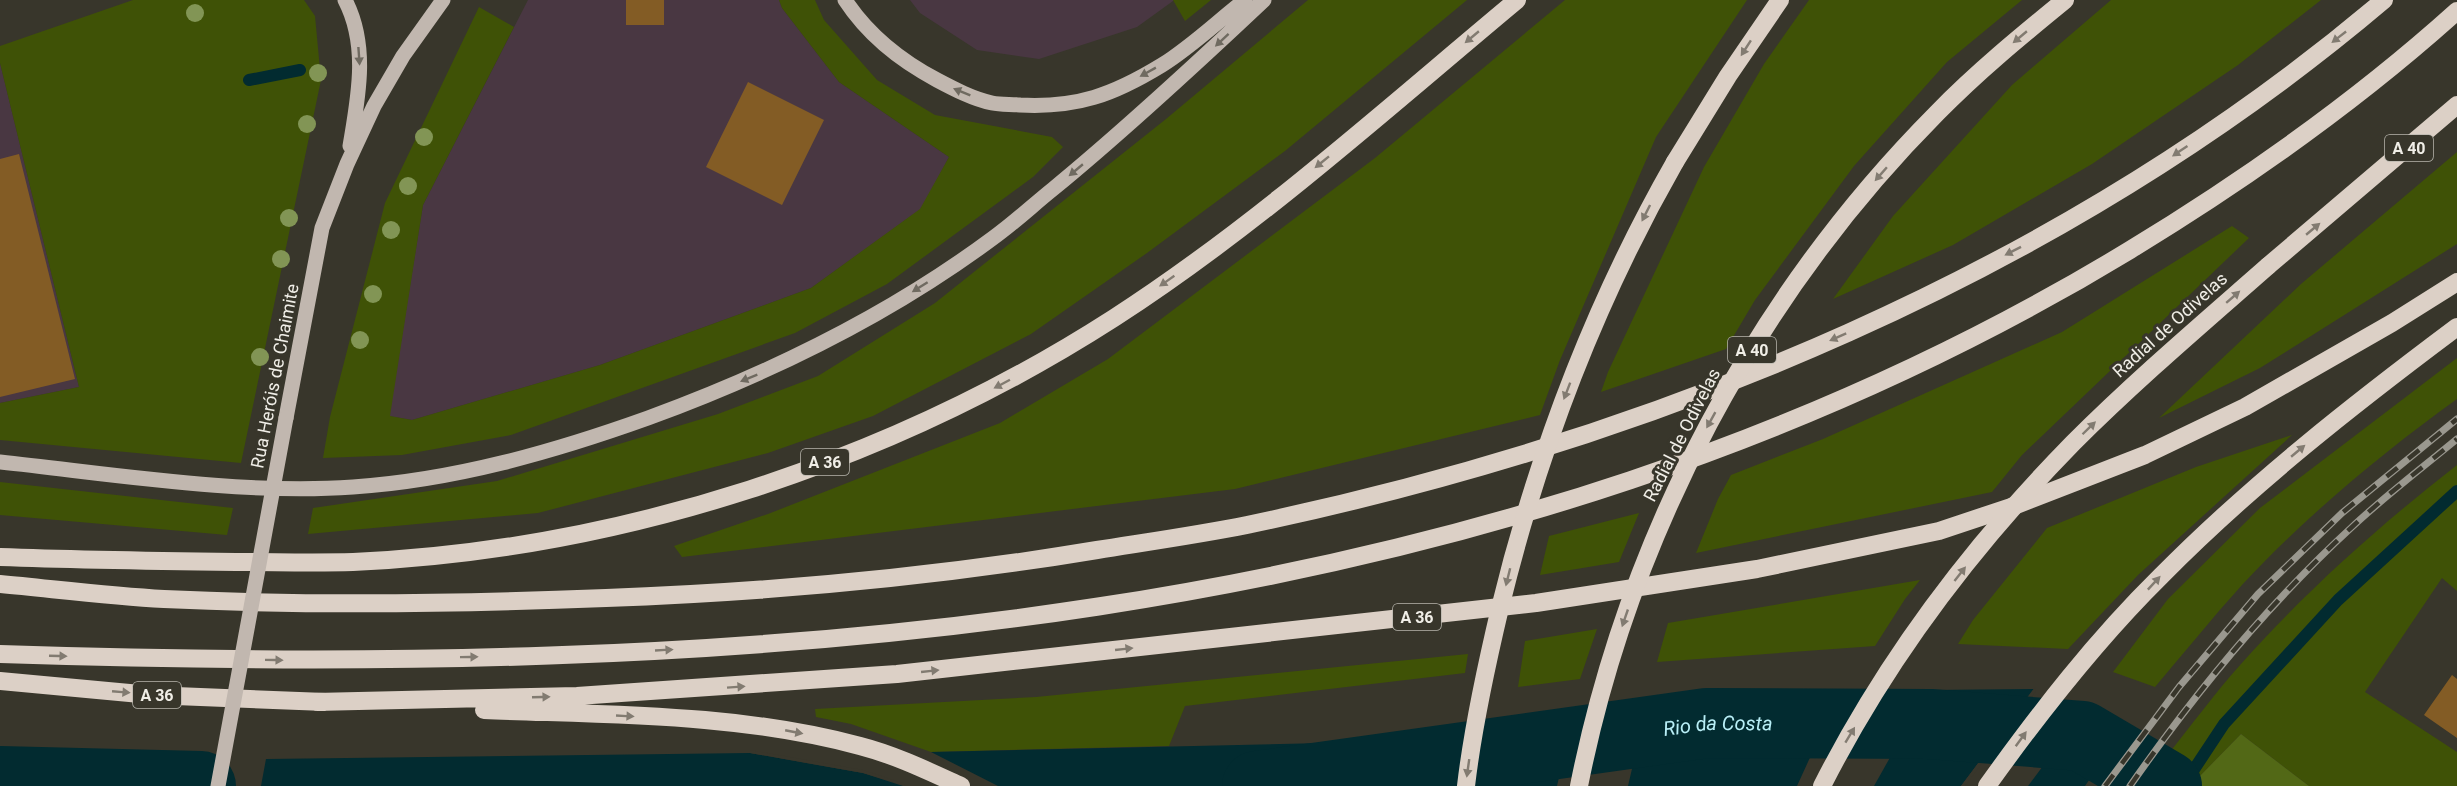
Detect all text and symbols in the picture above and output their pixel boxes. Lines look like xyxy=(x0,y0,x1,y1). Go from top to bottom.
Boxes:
one-way arrow xyxy=(2013,30,2028,43)
one-way arrow xyxy=(2331,30,2346,42)
one-way arrow xyxy=(1464,31,1480,44)
one-way arrow xyxy=(1214,33,1229,47)
one-way arrow xyxy=(1741,40,1752,56)
one-way arrow xyxy=(355,47,364,66)
one-way arrow xyxy=(1139,67,1156,77)
one-way arrow xyxy=(952,87,970,97)
road number: A 40 xyxy=(2385,135,2433,161)
one-way arrow xyxy=(2173,145,2189,157)
one-way arrow xyxy=(1314,156,1330,169)
one-way arrow xyxy=(1069,163,1084,176)
one-way arrow xyxy=(1875,166,1888,182)
one-way arrow xyxy=(1642,205,1651,222)
one-way arrow xyxy=(2305,222,2321,235)
one-way arrow xyxy=(2005,246,2022,256)
street label: Radial de Odivelas xyxy=(2108,268,2231,382)
one-way arrow xyxy=(1160,275,1176,287)
one-way arrow xyxy=(912,281,928,292)
street label: Rua Heróis de Chaimite xyxy=(246,282,303,470)
one-way arrow xyxy=(2225,290,2241,303)
one-way arrow xyxy=(1829,332,1847,342)
road number: A 40 xyxy=(1728,337,1776,363)
street label: Radial de Odivelas xyxy=(1639,365,1724,505)
one-way arrow xyxy=(739,374,757,384)
one-way arrow xyxy=(993,379,1010,389)
one-way arrow xyxy=(1561,382,1571,400)
one-way arrow xyxy=(1706,412,1716,429)
one-way arrow xyxy=(2082,421,2097,435)
one-way arrow xyxy=(2290,445,2306,458)
road number: A 36 xyxy=(801,449,849,475)
one-way arrow xyxy=(1954,566,1967,582)
one-way arrow xyxy=(1502,568,1512,586)
one-way arrow xyxy=(2147,576,2160,591)
road number: A 36 xyxy=(1393,604,1441,630)
one-way arrow xyxy=(1620,609,1629,627)
one-way arrow xyxy=(1115,644,1134,654)
one-way arrow xyxy=(655,646,674,655)
one-way arrow xyxy=(49,652,68,661)
one-way arrow xyxy=(460,653,479,662)
one-way arrow xyxy=(265,655,284,665)
one-way arrow xyxy=(921,666,940,675)
road number: A 36 xyxy=(133,682,181,708)
one-way arrow xyxy=(726,682,745,691)
one-way arrow xyxy=(112,687,131,697)
one-way arrow xyxy=(532,692,551,702)
water label: Rio da Costa xyxy=(1662,711,1773,741)
one-way arrow xyxy=(615,712,634,721)
one-way arrow xyxy=(1845,726,1855,743)
one-way arrow xyxy=(785,727,804,736)
one-way arrow xyxy=(2015,731,2027,747)
one-way arrow xyxy=(1464,758,1473,777)

